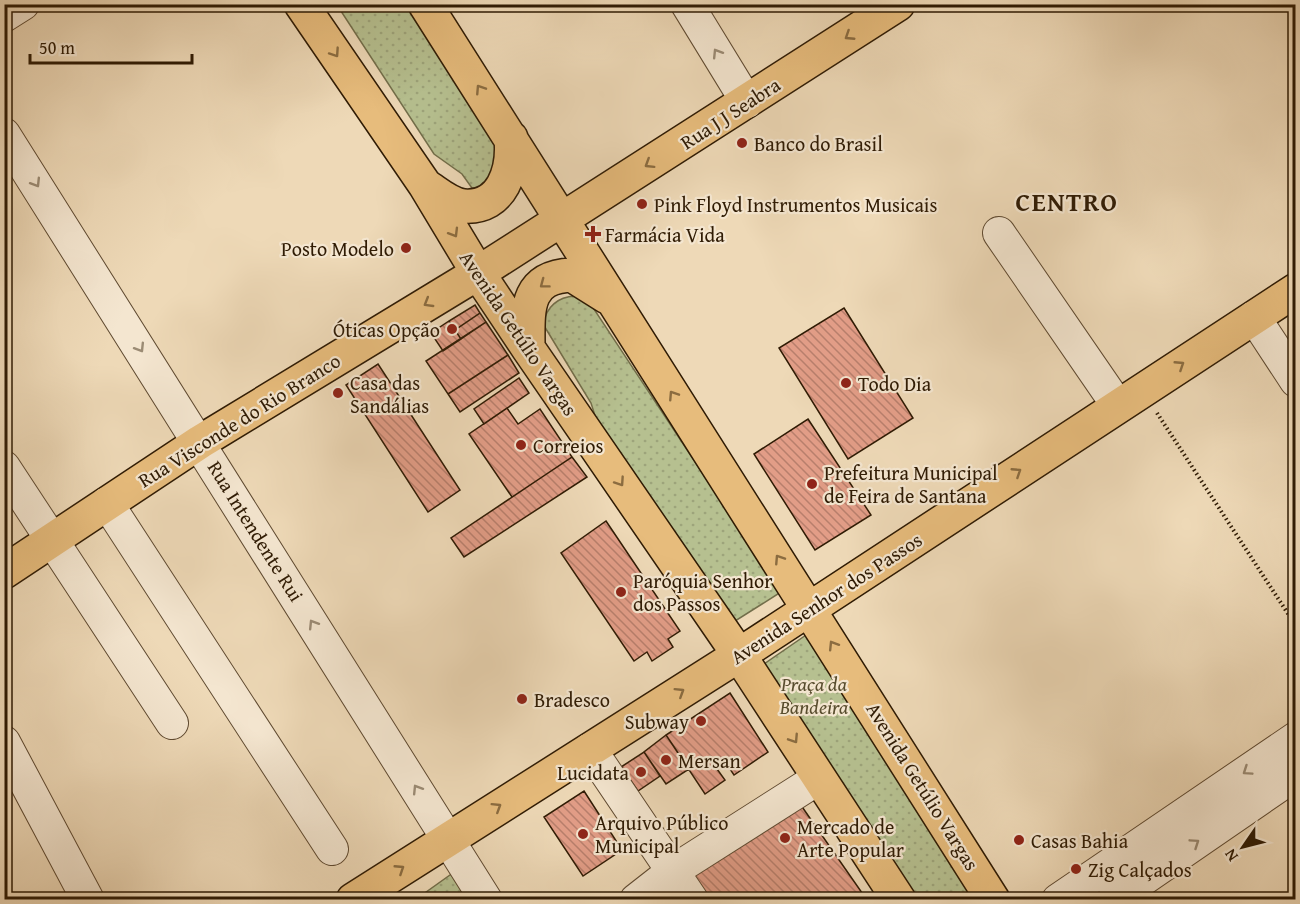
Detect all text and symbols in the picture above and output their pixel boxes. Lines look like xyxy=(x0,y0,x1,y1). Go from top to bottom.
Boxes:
scale bar xyxy=(30,27,192,65)
one-way arrow xyxy=(845,29,855,41)
text: 50 m xyxy=(39,34,75,61)
one-way arrow xyxy=(327,46,338,57)
one-way arrow xyxy=(713,49,724,60)
street label: Rua J J Seabra xyxy=(674,69,786,156)
one-way arrow xyxy=(476,85,487,96)
place label: Banco do Brasil xyxy=(754,129,883,158)
marker: Banco do Brasil xyxy=(735,136,749,150)
one-way arrow xyxy=(645,157,655,169)
one-way arrow xyxy=(28,177,40,187)
district label: CENTRO xyxy=(1016,182,1118,221)
place label: Pink Floyd Instrumentos Musicais xyxy=(654,190,937,219)
marker: Pink Floyd Instrumentos Musicais xyxy=(635,197,649,211)
place label: Farmácia Vida xyxy=(605,220,725,249)
one-way arrow xyxy=(446,227,458,237)
marker: Farmácia Vida xyxy=(586,227,600,241)
place label: Posto Modelo xyxy=(281,234,394,263)
marker: Posto Modelo xyxy=(399,241,413,255)
street label: Avenida Getúlio Vargas xyxy=(453,245,585,421)
one-way arrow xyxy=(540,277,551,288)
one-way arrow xyxy=(424,296,434,308)
place label: Óticas Opção xyxy=(333,315,440,344)
marker: Óticas Opção xyxy=(445,322,459,336)
one-way arrow xyxy=(133,342,145,352)
street label: Rua Visconde do Rio Branco xyxy=(132,346,346,494)
one-way arrow xyxy=(1174,361,1184,373)
place label: Casa das Sandálias xyxy=(350,368,429,420)
place label: Todo Dia xyxy=(858,369,932,398)
marker: Todo Dia xyxy=(839,376,853,390)
marker: Casa das Sandálias xyxy=(331,386,345,400)
one-way arrow xyxy=(669,391,680,402)
place label: Correios xyxy=(533,431,603,460)
marker: Correios xyxy=(514,438,528,452)
street label: Rua Intendente Rui xyxy=(201,455,311,607)
place label: Prefeitura Municipal de Feira de Santana xyxy=(824,458,998,510)
one-way arrow xyxy=(1011,468,1021,480)
one-way arrow xyxy=(613,476,624,487)
marker: Prefeitura Municipal de Feira de Santana xyxy=(805,477,819,491)
street label: Avenida Senhor dos Passos xyxy=(724,525,928,671)
one-way arrow xyxy=(775,555,786,566)
place label: Paróquia Senhor dos Passos xyxy=(633,566,773,618)
marker: Paróquia Senhor dos Passos xyxy=(614,585,628,599)
one-way arrow xyxy=(310,619,321,630)
one-way arrow xyxy=(829,641,841,651)
park label: Praça da Bandeira xyxy=(779,669,849,721)
place label: Bradesco xyxy=(534,685,610,714)
one-way arrow xyxy=(674,688,684,700)
marker: Bradesco xyxy=(515,692,529,706)
street label: Avenida Getúlio Vargas xyxy=(859,696,987,876)
place label: Subway xyxy=(625,707,689,736)
marker: Subway xyxy=(694,714,708,728)
one-way arrow xyxy=(786,733,797,744)
place label: Mersan xyxy=(678,746,741,775)
marker: Mersan xyxy=(659,753,673,767)
place label: Lucidata xyxy=(557,758,630,787)
one-way arrow xyxy=(1243,764,1254,775)
marker: Lucidata xyxy=(634,765,648,779)
one-way arrow xyxy=(412,785,424,795)
one-way arrow xyxy=(491,803,501,815)
place label: Arquivo Público Municipal xyxy=(595,808,728,860)
place label: Mercado de Arte Popular xyxy=(797,812,904,864)
north arrow xyxy=(1213,817,1273,877)
place label: Casas Bahia xyxy=(1031,826,1129,855)
marker: Arquivo Público Municipal xyxy=(576,827,590,841)
marker: Mercado de Arte Popular xyxy=(778,831,792,845)
marker: Casas Bahia xyxy=(1012,833,1026,847)
one-way arrow xyxy=(1189,839,1200,850)
text: N xyxy=(1218,844,1244,867)
place label: Zig Calçados xyxy=(1088,855,1192,884)
marker: Zig Calçados xyxy=(1069,862,1083,876)
one-way arrow xyxy=(393,865,404,876)

